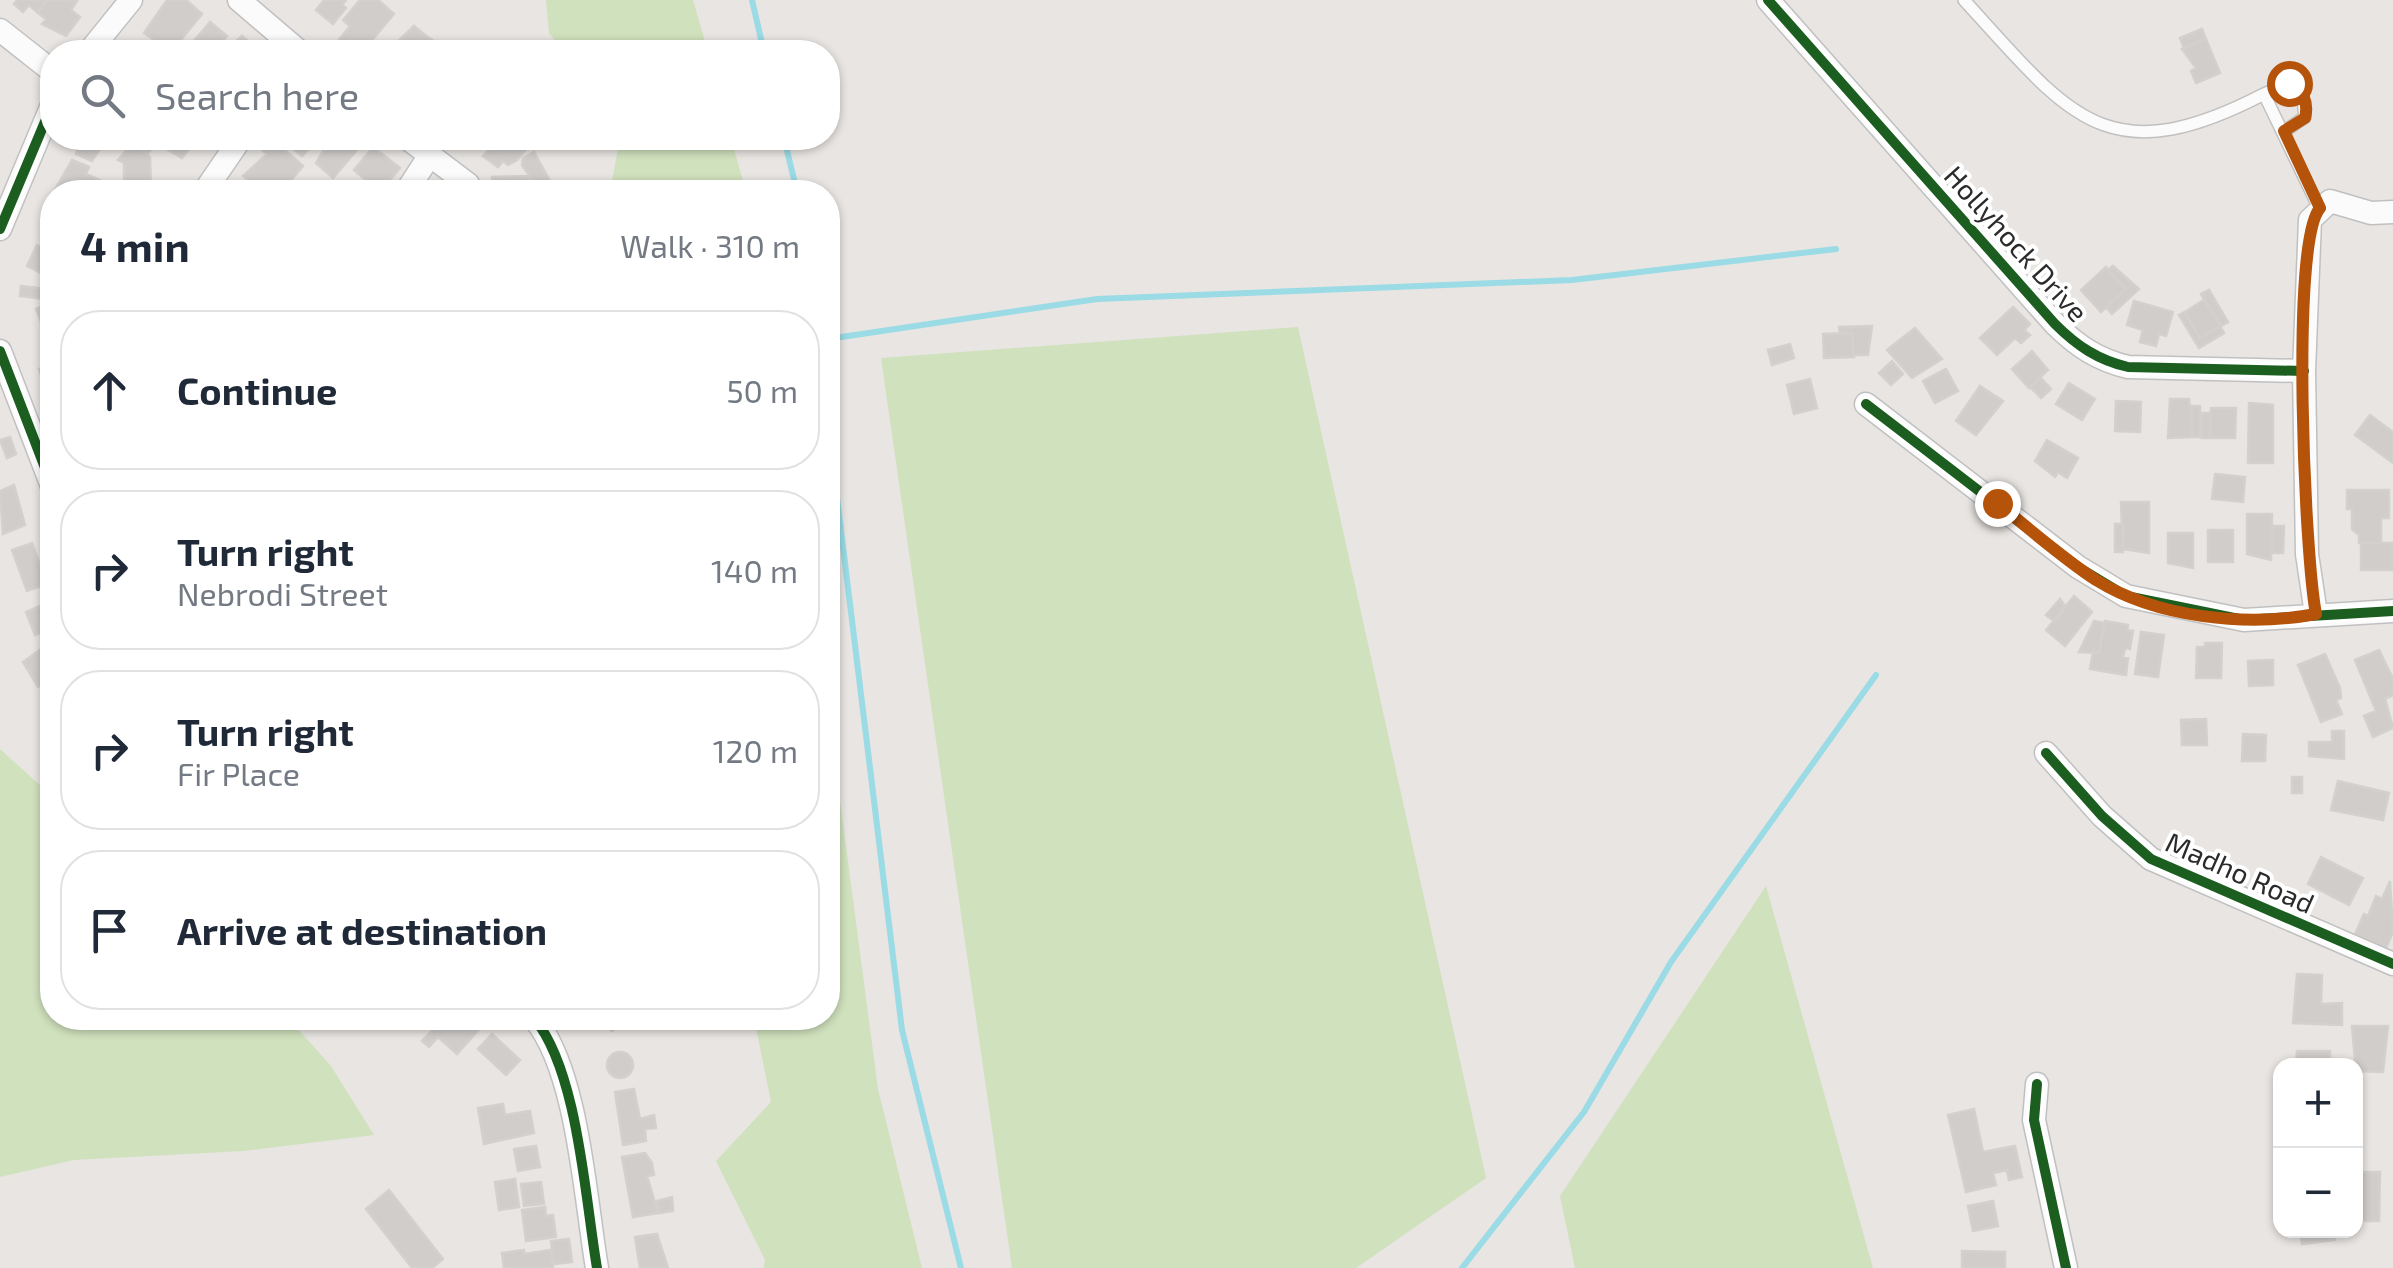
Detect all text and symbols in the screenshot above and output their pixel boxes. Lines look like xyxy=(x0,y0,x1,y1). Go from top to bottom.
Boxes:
search box xyxy=(40,40,840,150)
route start xyxy=(2267,61,2313,107)
icon: search xyxy=(75,68,130,123)
text: Search here xyxy=(155,72,359,118)
street label: Hollyhock Drive xyxy=(1938,158,2096,328)
text: 4 min xyxy=(80,220,190,270)
text: Walk · 310 m xyxy=(620,226,800,264)
icon: ahead xyxy=(82,363,137,418)
text: Continue xyxy=(177,367,337,413)
text: 50 m xyxy=(726,371,798,409)
route end xyxy=(1975,481,2021,527)
text: Turn right xyxy=(177,528,354,574)
icon: right xyxy=(82,543,137,598)
text: 140 m xyxy=(711,551,798,589)
text: Nebrodi Street xyxy=(177,574,388,612)
text: Turn right xyxy=(177,708,354,754)
icon: right xyxy=(82,723,137,778)
text: 120 m xyxy=(713,731,798,769)
text: Fir Place xyxy=(177,754,300,792)
street label: Madho Road xyxy=(2161,824,2320,920)
icon: arrive xyxy=(82,903,137,958)
text: Arrive at destination xyxy=(177,907,547,953)
map controls xyxy=(2273,1058,2363,1238)
button: + xyxy=(2273,1058,2363,1148)
button: − xyxy=(2273,1148,2363,1238)

